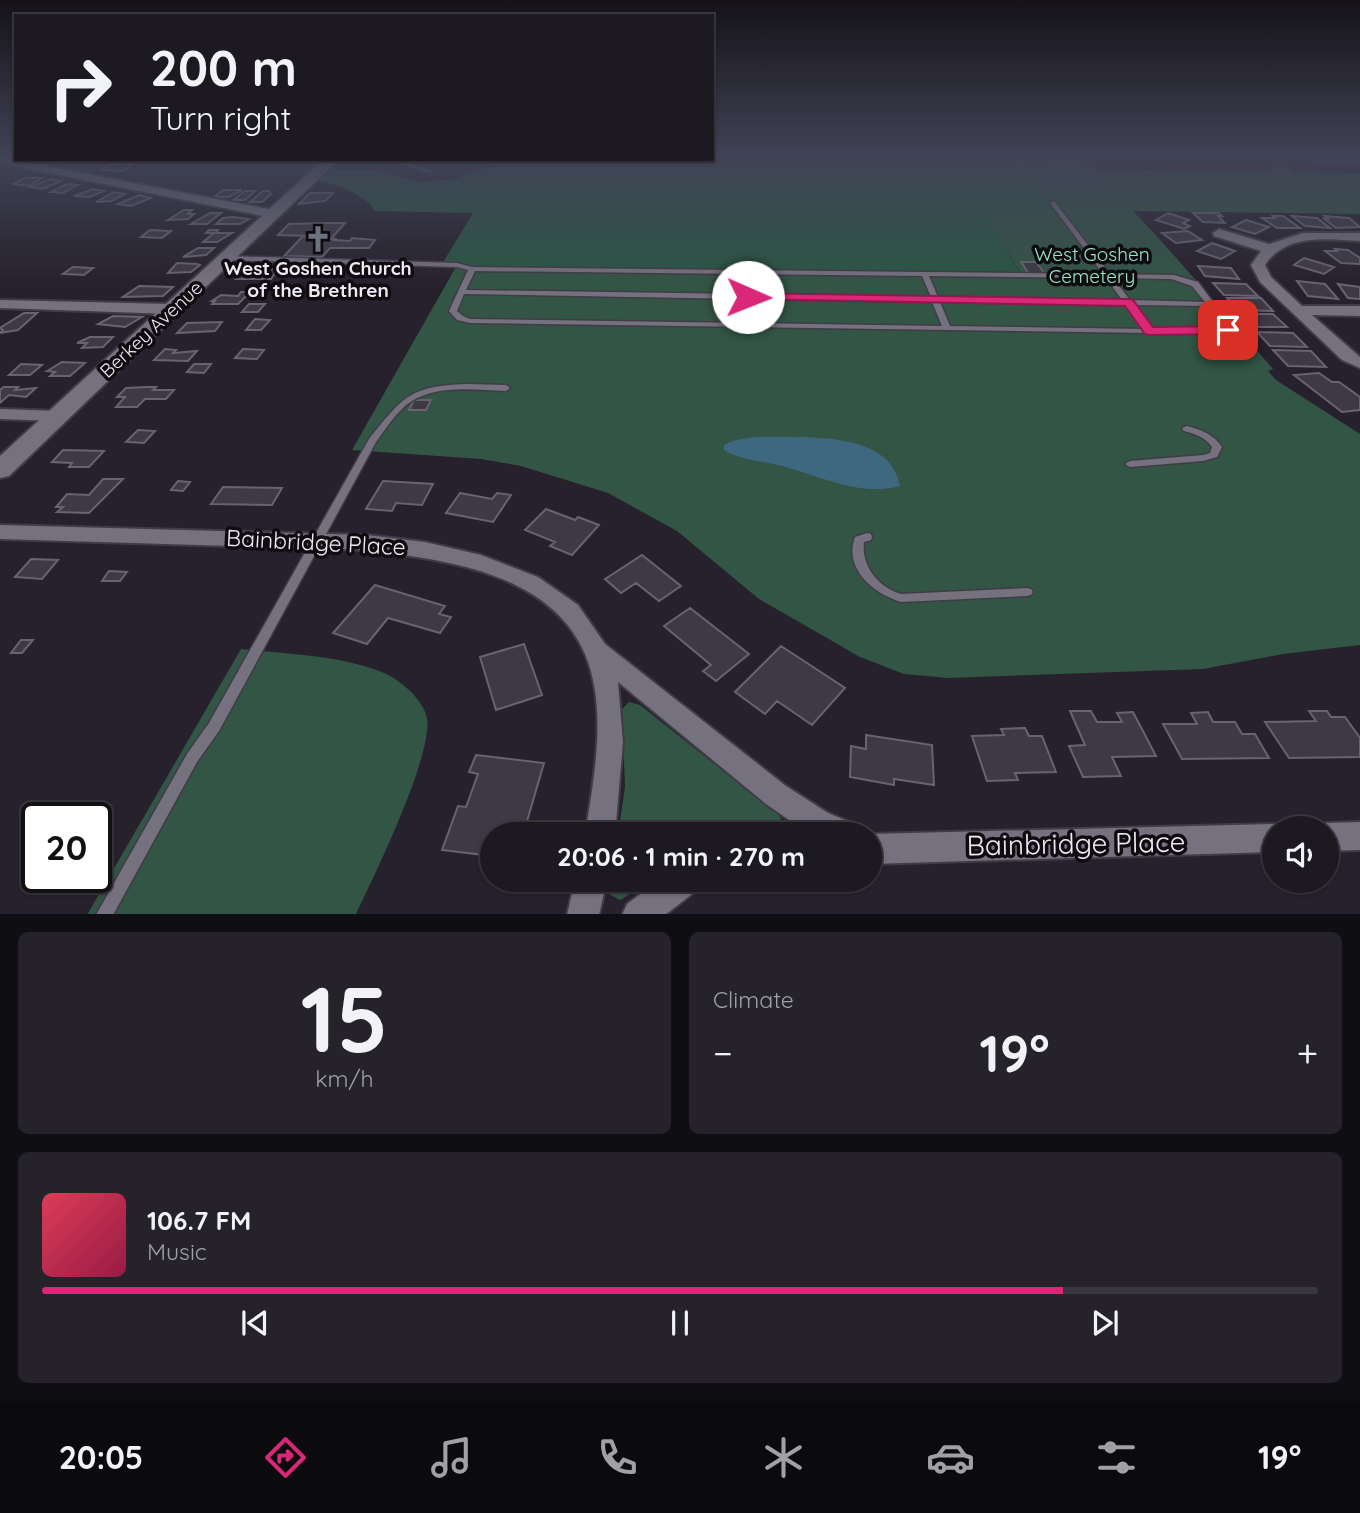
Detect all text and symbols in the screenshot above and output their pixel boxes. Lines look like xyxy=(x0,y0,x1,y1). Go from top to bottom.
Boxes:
text: 200 m xyxy=(150,37,297,98)
icon: right xyxy=(35,42,126,133)
text: Turn right xyxy=(150,98,291,138)
church icon: West Goshen Church of the Brethren xyxy=(303,224,333,254)
park label: West Goshen Cemetery xyxy=(1034,242,1150,288)
place label: West Goshen Church of the Brethren xyxy=(224,256,412,302)
position arrow xyxy=(711,260,785,334)
street label: Berkey Avenue xyxy=(95,275,207,383)
pin xyxy=(1198,300,1258,360)
icon: arrive xyxy=(1209,311,1247,349)
street label: Bainbridge Place xyxy=(225,523,407,561)
speed limit sign: 20 xyxy=(21,802,112,893)
map controls xyxy=(1262,816,1339,893)
button: sound xyxy=(1262,816,1339,893)
street label: Bainbridge Place xyxy=(966,824,1186,862)
text: 20:06 · 1 min · 270 m xyxy=(557,840,805,873)
text: 15 xyxy=(301,961,388,1075)
text: Climate xyxy=(713,985,794,1014)
text: 19° xyxy=(980,1020,1050,1085)
text: − xyxy=(713,1029,733,1077)
text: + xyxy=(1297,1029,1318,1077)
text: km/h xyxy=(315,1064,374,1093)
text: 106.7 FM xyxy=(147,1204,251,1237)
text: Music xyxy=(147,1237,207,1266)
icon: previous xyxy=(236,1304,274,1342)
icon: pause xyxy=(661,1304,699,1342)
icon: next xyxy=(1086,1304,1124,1342)
icon: directions xyxy=(261,1433,310,1482)
icon: music xyxy=(427,1433,476,1482)
icon: phone xyxy=(593,1433,642,1482)
icon: climate xyxy=(759,1433,808,1482)
icon: car xyxy=(926,1433,975,1482)
icon: filters xyxy=(1092,1433,1141,1482)
text: 20:05 xyxy=(59,1437,143,1477)
text: 19° xyxy=(1258,1437,1301,1477)

